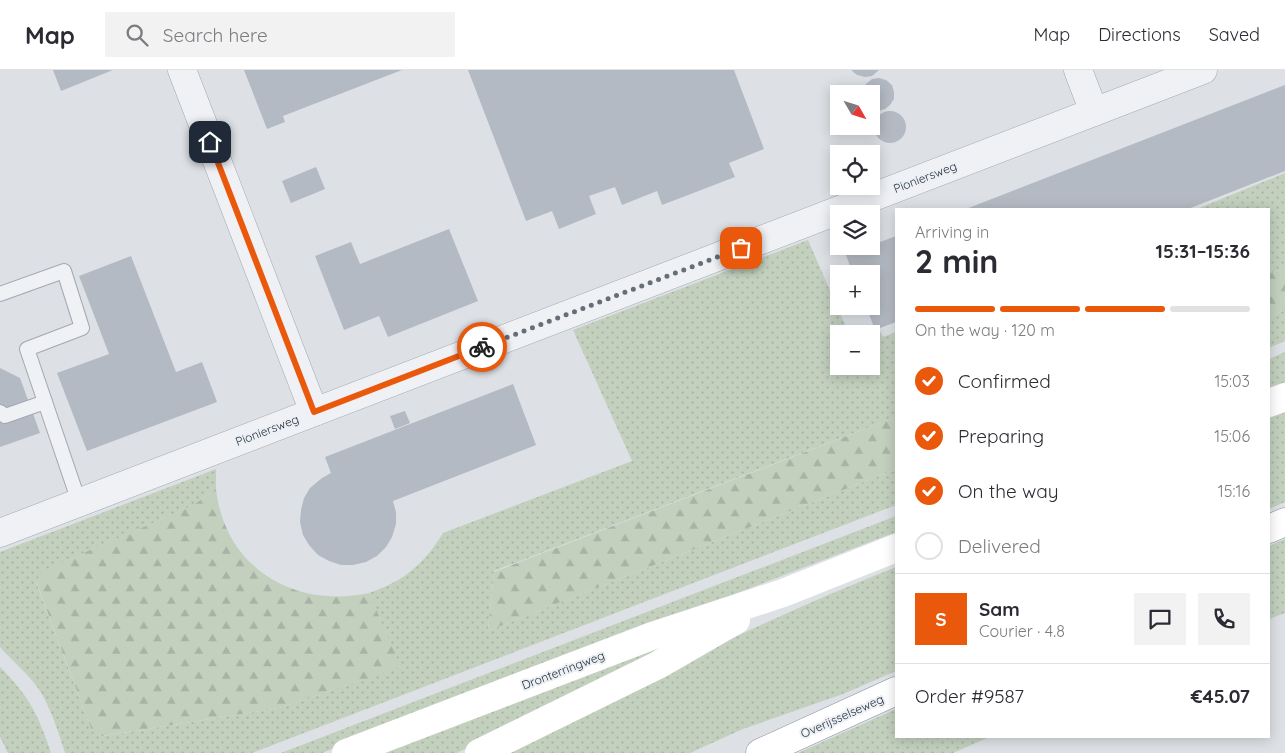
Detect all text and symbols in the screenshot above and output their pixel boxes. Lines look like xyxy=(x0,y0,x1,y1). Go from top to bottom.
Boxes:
search box xyxy=(105,12,455,57)
text: Map xyxy=(25,20,75,50)
icon: search xyxy=(123,21,151,49)
text: Search here xyxy=(163,23,268,47)
text: Map xyxy=(1033,23,1070,46)
text: Directions xyxy=(1098,23,1181,46)
text: Saved xyxy=(1209,23,1260,46)
north arrow xyxy=(830,85,880,135)
map controls xyxy=(830,85,880,375)
pin xyxy=(189,121,231,163)
icon: home xyxy=(196,128,224,156)
button: locate xyxy=(830,145,880,195)
street label: Pioniersweg xyxy=(891,158,959,196)
button: layers xyxy=(830,205,880,255)
text: Arriving in xyxy=(915,222,989,242)
pin xyxy=(720,227,762,269)
icon: bag xyxy=(727,234,755,262)
text: 15:31–15:36 xyxy=(1156,239,1250,263)
text: 2 min xyxy=(915,241,998,281)
button: + xyxy=(830,265,880,315)
text: On the way · 120 m xyxy=(915,320,1055,340)
courier xyxy=(457,322,507,372)
button: − xyxy=(830,325,880,375)
icon: bike xyxy=(468,333,496,361)
icon: check xyxy=(915,367,943,395)
text: Confirmed xyxy=(958,369,1051,393)
text: 15:03 xyxy=(1214,371,1250,391)
street label: Pioniersweg xyxy=(233,411,301,449)
icon: check xyxy=(915,422,943,450)
text: Preparing xyxy=(958,424,1044,448)
text: 15:06 xyxy=(1214,426,1250,446)
icon: check xyxy=(915,477,943,505)
text: On the way xyxy=(958,479,1059,503)
text: 15:16 xyxy=(1218,481,1250,501)
text: Delivered xyxy=(958,534,1041,558)
button: chat xyxy=(1134,593,1186,645)
button: phone xyxy=(1198,593,1250,645)
text: Sam xyxy=(979,597,1020,621)
text: S xyxy=(935,607,947,631)
text: Courier · 4.8 xyxy=(979,621,1065,641)
street label: Dronterringweg xyxy=(520,647,606,693)
text: Order #9587 xyxy=(915,684,1024,708)
text: €45.07 xyxy=(1191,684,1250,708)
street label: Overijsselseweg xyxy=(798,691,886,741)

